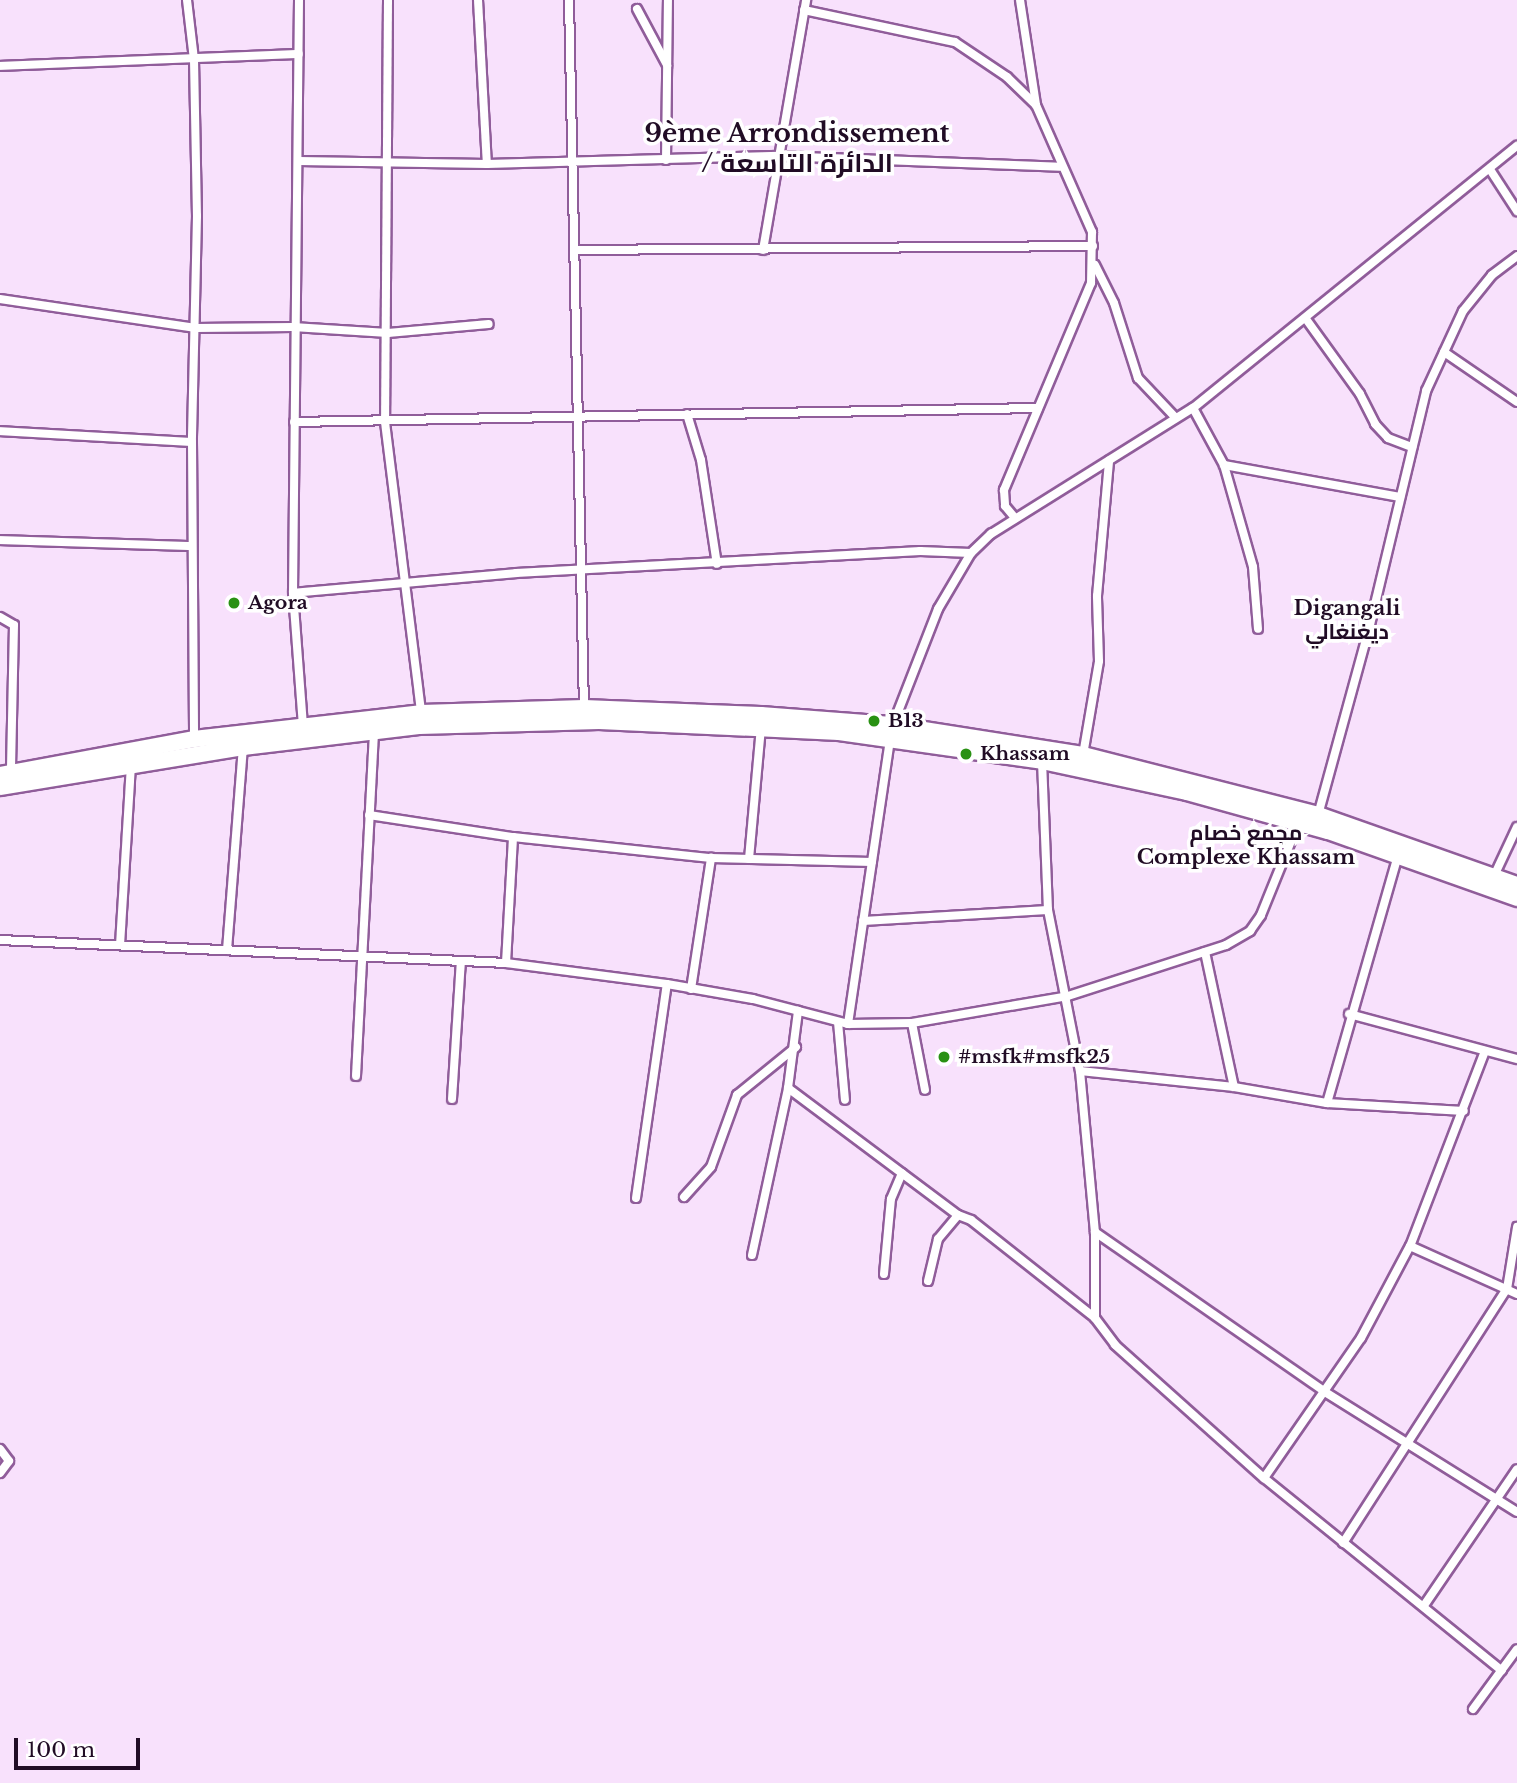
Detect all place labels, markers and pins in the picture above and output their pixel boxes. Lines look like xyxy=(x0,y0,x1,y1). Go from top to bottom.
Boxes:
place label: Agora xyxy=(248,592,308,614)
marker: Agora xyxy=(226,595,242,611)
place label: B13 xyxy=(888,710,924,732)
marker: B13 xyxy=(866,713,882,729)
place label: Khassam xyxy=(980,743,1070,765)
marker: Khassam xyxy=(958,746,974,762)
place label: #msfk#msfk25 xyxy=(958,1046,1110,1068)
marker: #msfk#msfk25 xyxy=(936,1049,952,1065)

